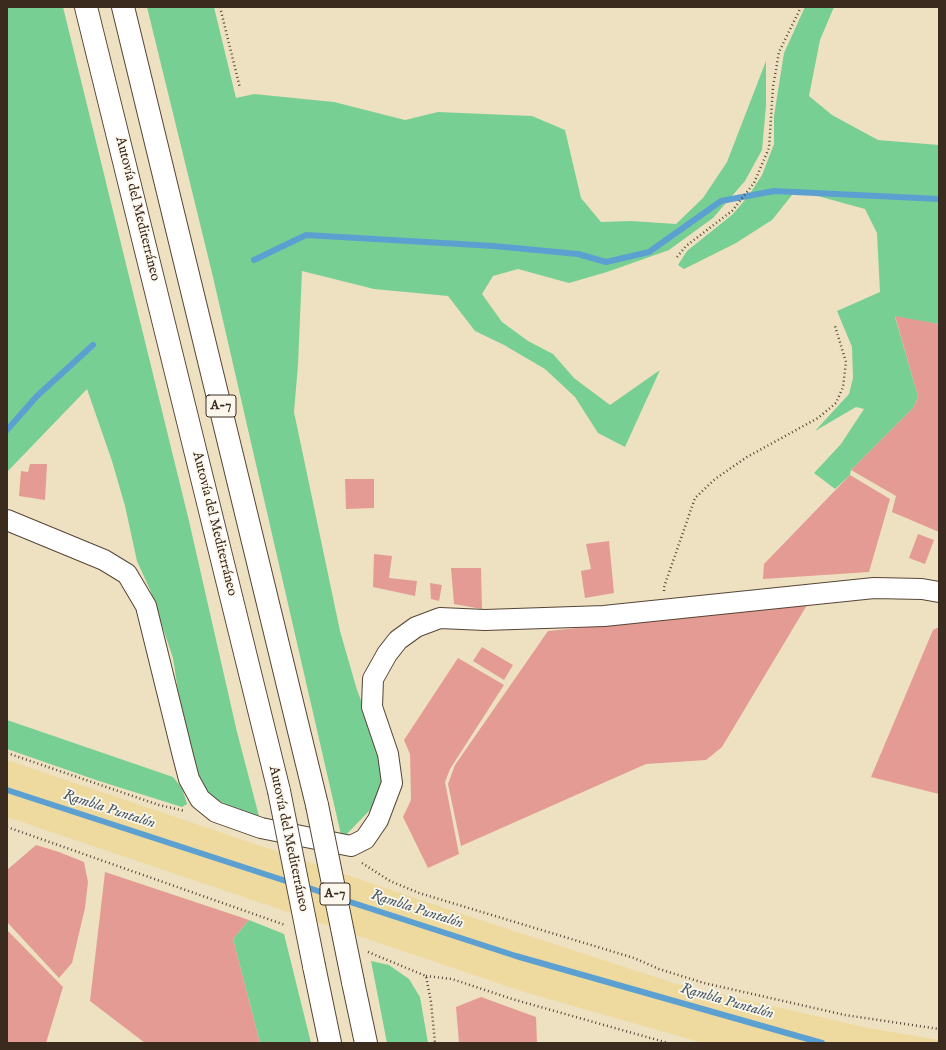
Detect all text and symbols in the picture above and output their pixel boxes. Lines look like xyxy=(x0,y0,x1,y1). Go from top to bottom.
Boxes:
street label: Autovía del Mediterráneo xyxy=(111,135,163,283)
road number: A-7 xyxy=(206,395,236,417)
street label: Autovía del Mediterráneo xyxy=(188,450,240,598)
street label: Autovía del Mediterráneo xyxy=(264,765,312,913)
water label: Rambla Puntalón xyxy=(61,787,157,833)
road number: A-7 xyxy=(320,883,350,905)
water label: Rambla Puntalón xyxy=(369,887,465,933)
water label: Rambla Puntalón xyxy=(678,980,776,1024)

